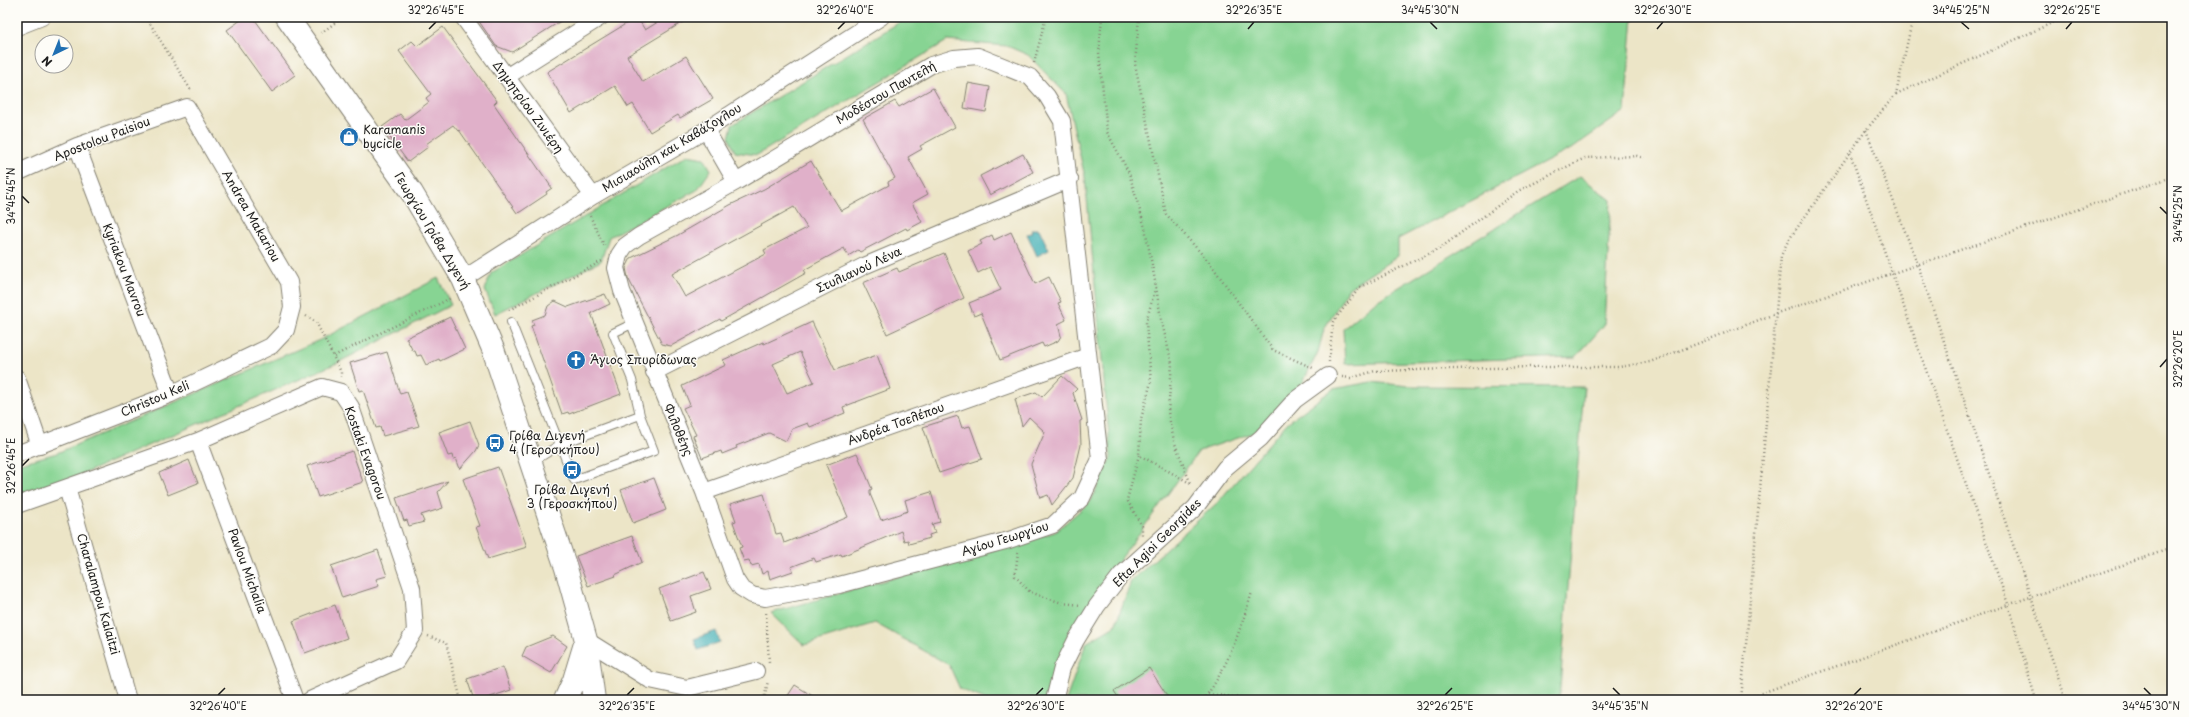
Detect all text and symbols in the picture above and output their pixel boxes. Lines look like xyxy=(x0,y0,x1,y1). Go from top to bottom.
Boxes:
text: 32°26'45"E xyxy=(408,2,464,17)
text: 32°26'40"E xyxy=(816,2,874,17)
text: 32°26'35"E xyxy=(1226,2,1282,17)
text: 34°45'30"N xyxy=(1401,2,1459,17)
text: 32°26'30"E xyxy=(1634,2,1692,17)
text: 34°45'25"N xyxy=(1932,2,1990,17)
text: 32°26'25"E xyxy=(2043,2,2101,17)
north arrow xyxy=(34,34,74,74)
text: N xyxy=(38,52,56,71)
street label: Δημητρίου Ζινιέρη xyxy=(489,56,569,156)
street label: Μοδέστου Παντελή xyxy=(832,56,939,128)
street label: Μισιαούλη και Καβάζογλου xyxy=(598,98,745,196)
street label: Apostolou Paisiou xyxy=(51,111,152,165)
place label: Karamanis bycicle xyxy=(363,120,426,152)
shop icon: Karamanis bycicle xyxy=(338,126,360,148)
street label: Andrea Makariou xyxy=(218,166,285,265)
text: 34°45'45"N xyxy=(3,167,18,224)
street label: Γεωργίου Γρίβα Διγενή xyxy=(391,168,475,293)
text: 34°45'25"N xyxy=(2170,185,2185,243)
street label: Kyriakou Mavrou xyxy=(99,220,151,319)
street label: Στυλιανού Λένα xyxy=(813,241,904,297)
text: 32°26'20"E xyxy=(2170,330,2185,388)
church icon: Άγιος Σπυρίδωνας xyxy=(565,349,587,371)
place label: Άγιος Σπυρίδωνας xyxy=(590,350,697,368)
street label: Christou Keli xyxy=(117,375,192,421)
street label: Ανδρέα Τσελέπου xyxy=(845,397,947,449)
street label: Φιλοθέης xyxy=(660,401,698,459)
street label: Kostaki Evagorou xyxy=(341,403,391,502)
place label: Γρίβα Διγενή 4 (Γεροσκήπου) xyxy=(509,426,600,458)
bus stop icon: Γρίβα Διγενή 4 (Γεροσκήπου) xyxy=(484,432,506,454)
text: 32°26'45"E xyxy=(3,438,18,494)
bus stop icon: Γρίβα Διγενή 3 (Γεροσκήπου) xyxy=(561,459,583,481)
place label: Γρίβα Διγενή 3 (Γεροσκήπου) xyxy=(527,480,617,512)
street label: Efta Agioi Georgides xyxy=(1108,494,1205,591)
street label: Αγίου Γεωργίου xyxy=(959,516,1051,560)
street label: Pavlou Michalia xyxy=(224,526,272,616)
street label: Charalampou Kalaitzi xyxy=(73,531,125,657)
text: 32°26'40"E xyxy=(189,698,247,713)
text: 32°26'35"E xyxy=(599,698,655,713)
text: 32°26'30"E xyxy=(1007,698,1065,713)
text: 32°26'25"E xyxy=(1416,698,1474,713)
text: 34°45'35"N xyxy=(1591,698,1649,713)
text: 32°26'20"E xyxy=(1825,698,1883,713)
text: 34°45'30"N xyxy=(2122,698,2180,713)

